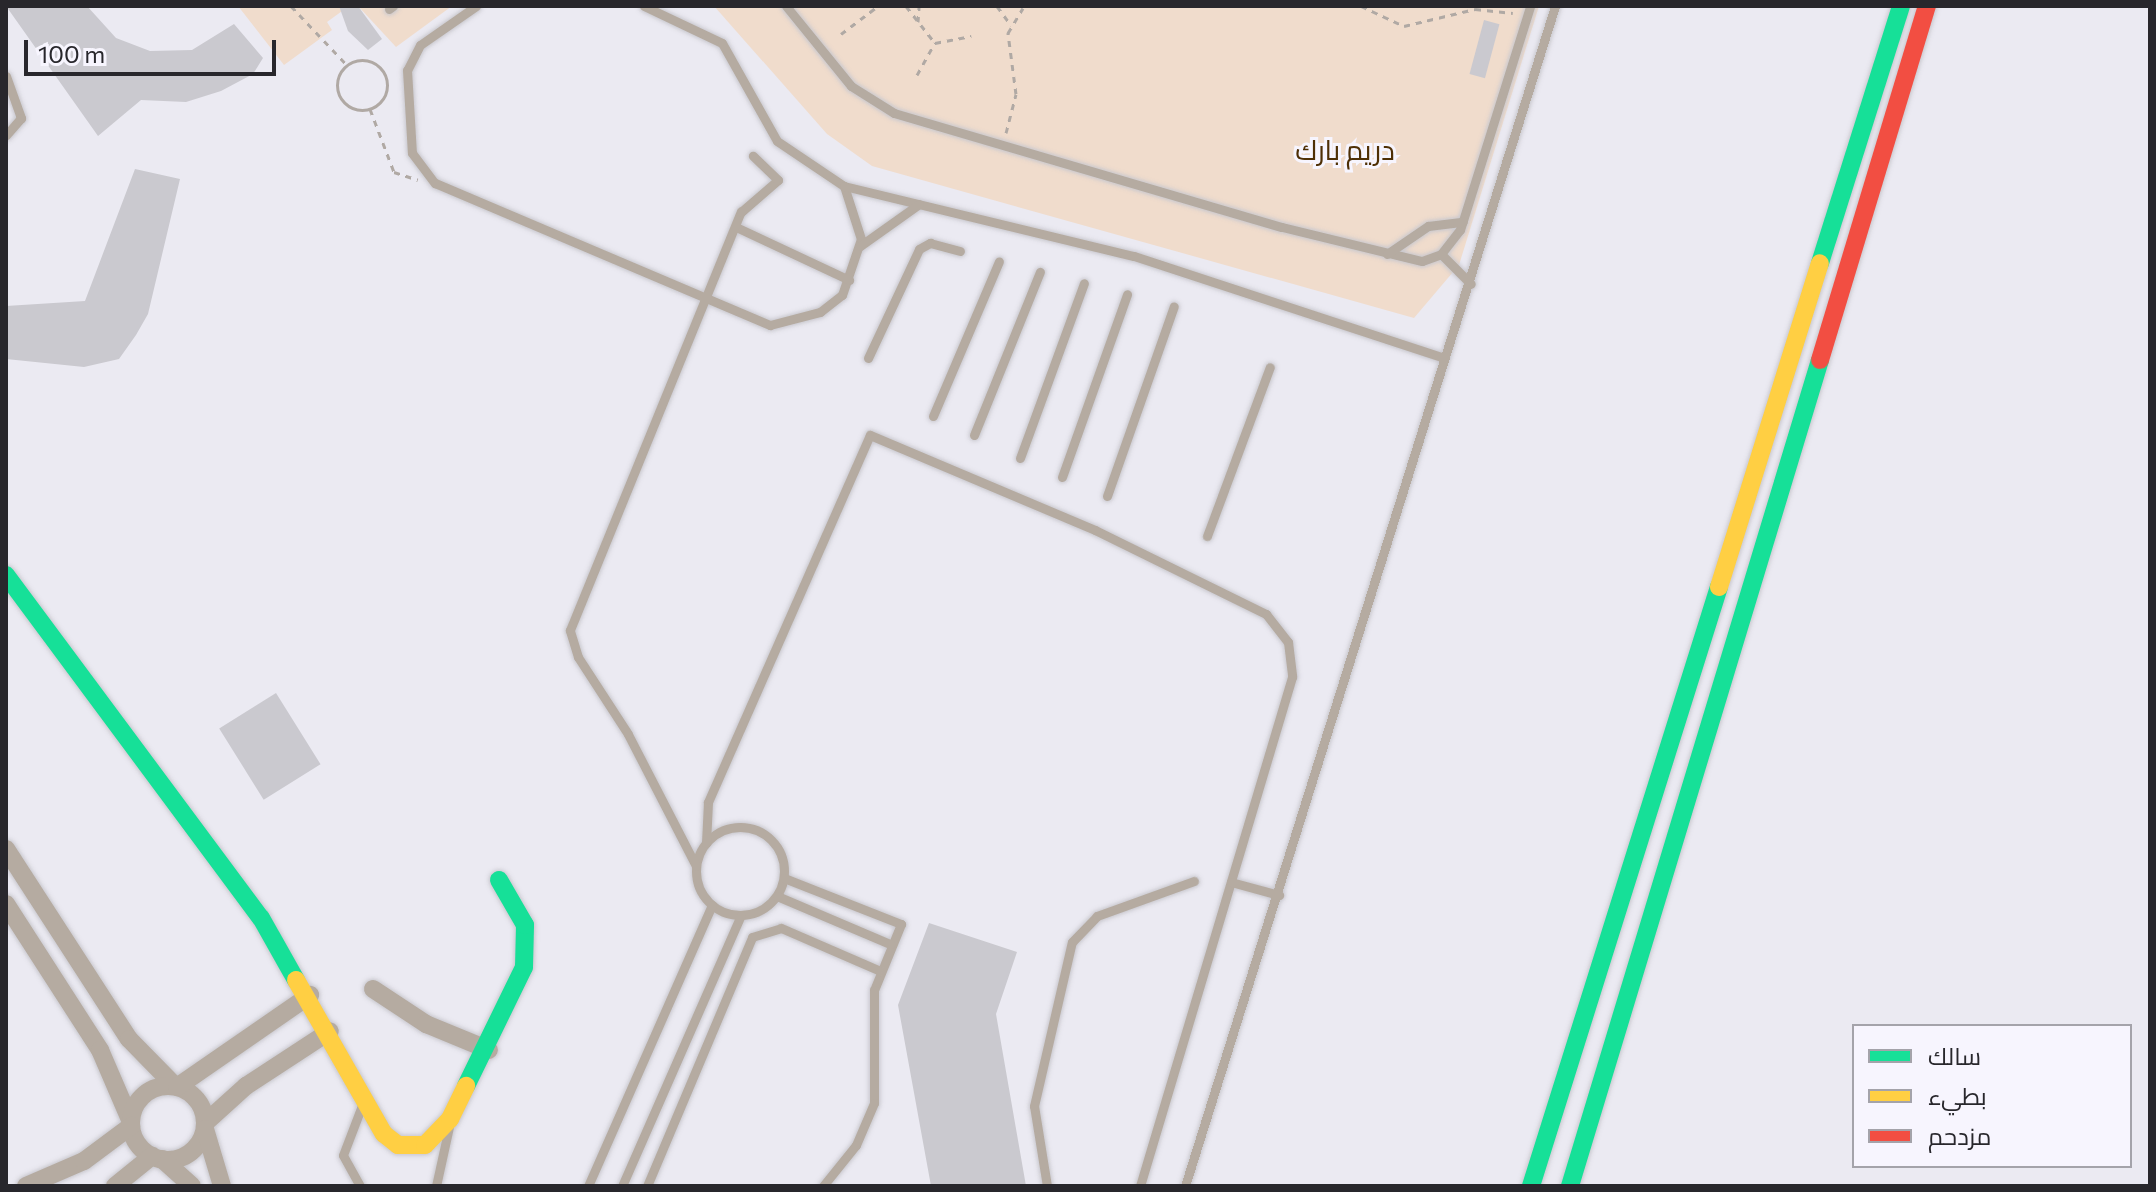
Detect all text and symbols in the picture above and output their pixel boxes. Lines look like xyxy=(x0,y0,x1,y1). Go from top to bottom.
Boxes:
scale bar xyxy=(28,24,280,74)
text: 100 m xyxy=(38,39,105,68)
park label: دريم بارك xyxy=(1295,132,1395,166)
legend xyxy=(1852,1024,2132,1168)
text: سالك xyxy=(1928,1041,1981,1070)
text: بطيء xyxy=(1928,1081,1987,1110)
text: مزدحم xyxy=(1928,1121,1991,1150)

